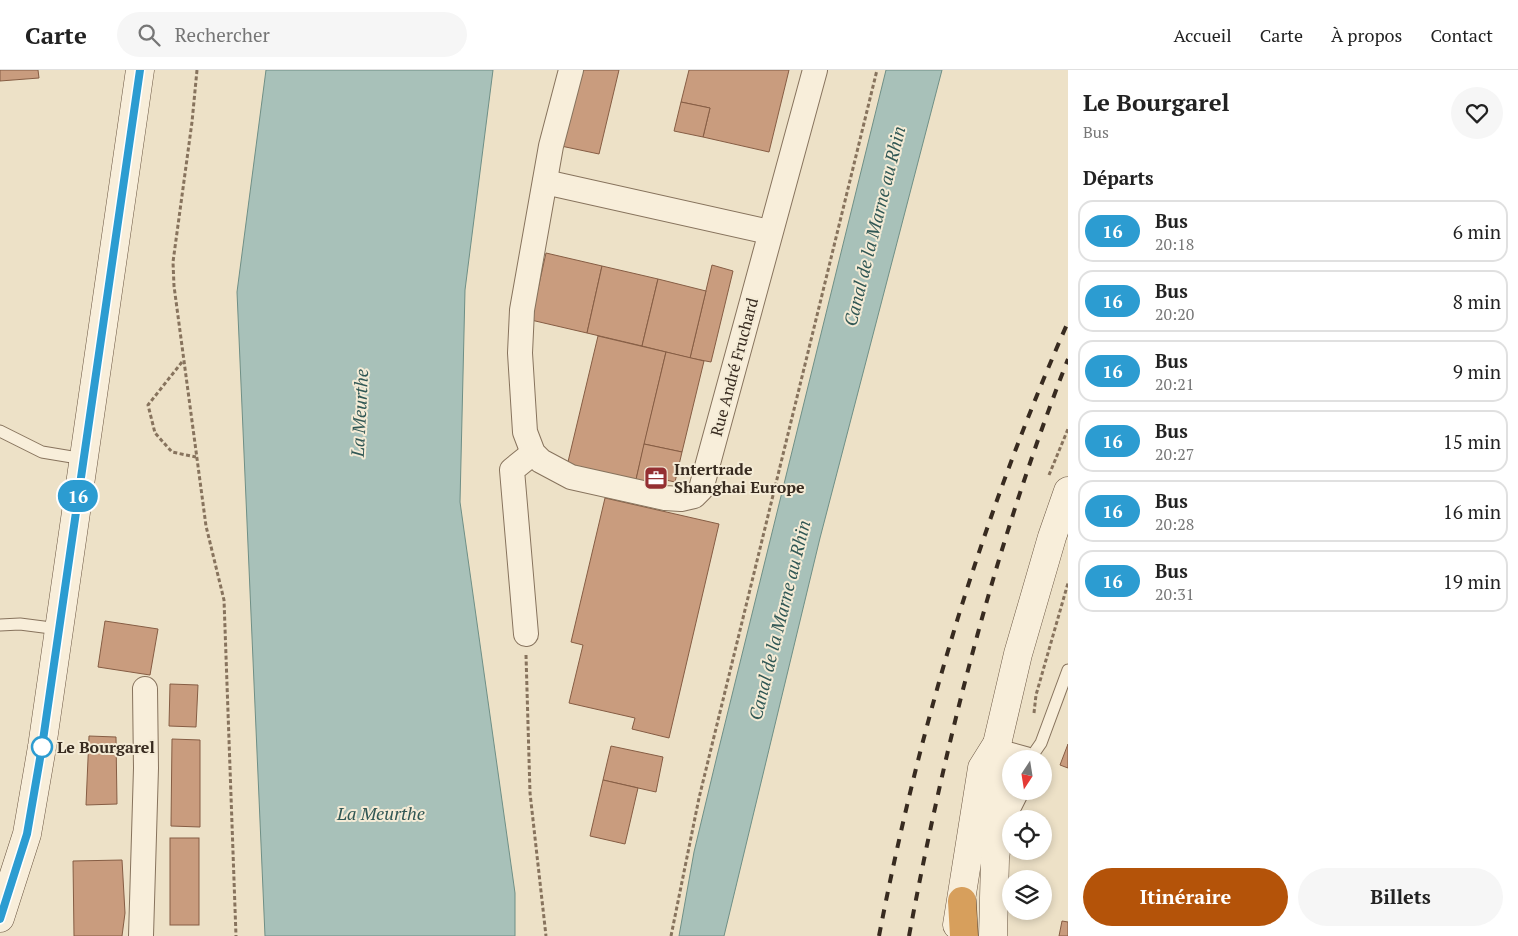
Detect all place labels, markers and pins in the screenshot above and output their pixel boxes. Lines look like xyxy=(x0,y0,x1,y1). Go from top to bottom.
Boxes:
place label: Intertrade Shanghai Europe xyxy=(674,458,805,498)
office icon: Intertrade Shanghai Europe xyxy=(643,465,669,491)
marker: Le Bourgarel xyxy=(31,736,53,758)
place label: Le Bourgarel xyxy=(57,736,155,758)

